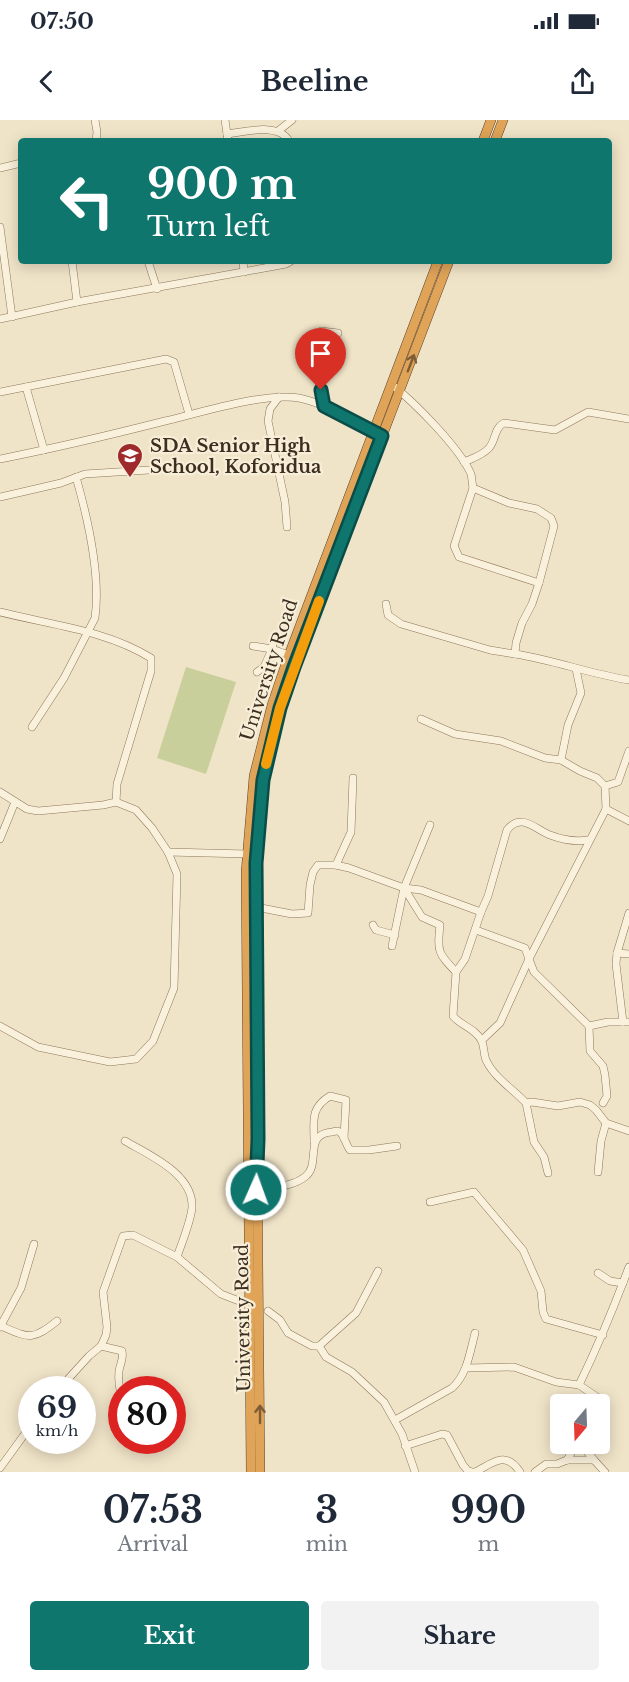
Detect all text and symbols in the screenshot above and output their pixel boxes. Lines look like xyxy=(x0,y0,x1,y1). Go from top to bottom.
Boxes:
text: 07:50 xyxy=(30,8,94,35)
icon: back xyxy=(30,65,63,98)
text: Beeline xyxy=(261,65,368,98)
icon: share xyxy=(566,65,599,98)
text: 900 m xyxy=(147,158,296,210)
icon: left xyxy=(48,162,126,240)
text: Turn left xyxy=(147,210,270,243)
pin xyxy=(295,328,346,390)
icon: arrive xyxy=(304,337,337,370)
one-way arrow xyxy=(406,354,417,373)
place label: SDA Senior High School, Koforidua xyxy=(150,435,322,478)
school or university icon: SDA Senior High School, Koforidua xyxy=(115,441,145,479)
street label: University Road xyxy=(236,596,302,744)
position arrow xyxy=(224,1158,288,1222)
street label: University Road xyxy=(231,1244,255,1392)
speed limit sign: 80 xyxy=(108,1376,186,1454)
text: 69 xyxy=(37,1389,77,1426)
north arrow xyxy=(550,1394,610,1454)
map controls xyxy=(550,1394,610,1454)
one-way arrow xyxy=(254,1404,266,1424)
text: km/h xyxy=(36,1421,78,1440)
text: 07:53 xyxy=(103,1488,203,1533)
text: 3 xyxy=(315,1488,338,1533)
text: 990 xyxy=(451,1488,526,1533)
text: Arrival xyxy=(117,1532,188,1556)
text: min xyxy=(306,1532,348,1556)
text: m xyxy=(478,1532,499,1556)
button: Exit xyxy=(30,1601,309,1670)
button: Share xyxy=(321,1601,599,1670)

